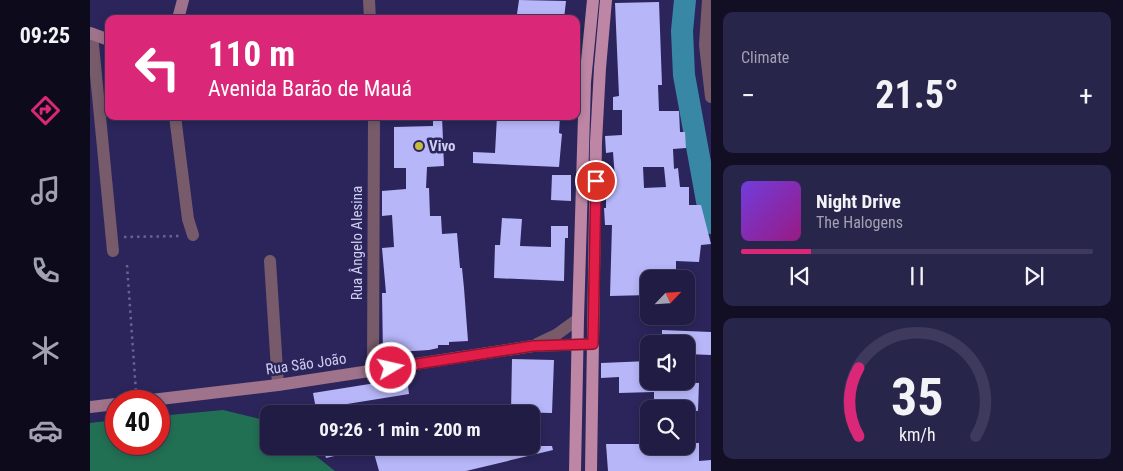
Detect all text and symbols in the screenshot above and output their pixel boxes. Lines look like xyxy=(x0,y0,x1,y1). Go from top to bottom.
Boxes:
text: 09:25 xyxy=(20,23,70,48)
text: 110 m xyxy=(208,34,295,75)
icon: left xyxy=(125,35,190,100)
text: Climate xyxy=(741,48,789,67)
text: 21.5° xyxy=(875,73,959,117)
text: Avenida Barão de Mauá xyxy=(208,76,412,101)
text: − xyxy=(741,79,755,112)
text: + xyxy=(1079,79,1093,112)
icon: directions xyxy=(28,93,63,128)
place label: Vivo xyxy=(429,137,456,155)
marker: Vivo xyxy=(413,140,425,152)
pin xyxy=(575,160,617,202)
icon: arrive xyxy=(582,167,610,195)
icon: music xyxy=(28,173,63,208)
street label: Rua Ângelo Alesina xyxy=(348,186,366,300)
text: Night Drive xyxy=(816,190,901,213)
text: The Halogens xyxy=(816,213,903,232)
icon: phone xyxy=(28,253,63,288)
icon: previous xyxy=(786,262,814,290)
icon: pause xyxy=(903,262,931,290)
icon: next xyxy=(1020,262,1048,290)
north arrow xyxy=(640,270,695,325)
map controls xyxy=(640,270,695,455)
icon: climate xyxy=(28,333,63,368)
button: sound xyxy=(640,335,695,390)
position arrow xyxy=(364,341,416,393)
street label: Rua São João xyxy=(265,349,347,379)
text: 35 xyxy=(891,367,943,428)
speed limit sign: 40 xyxy=(105,390,170,455)
button: search xyxy=(640,400,695,455)
icon: car xyxy=(28,413,63,448)
text: 09:26 · 1 min · 200 m xyxy=(319,418,481,441)
text: km/h xyxy=(899,424,935,445)

